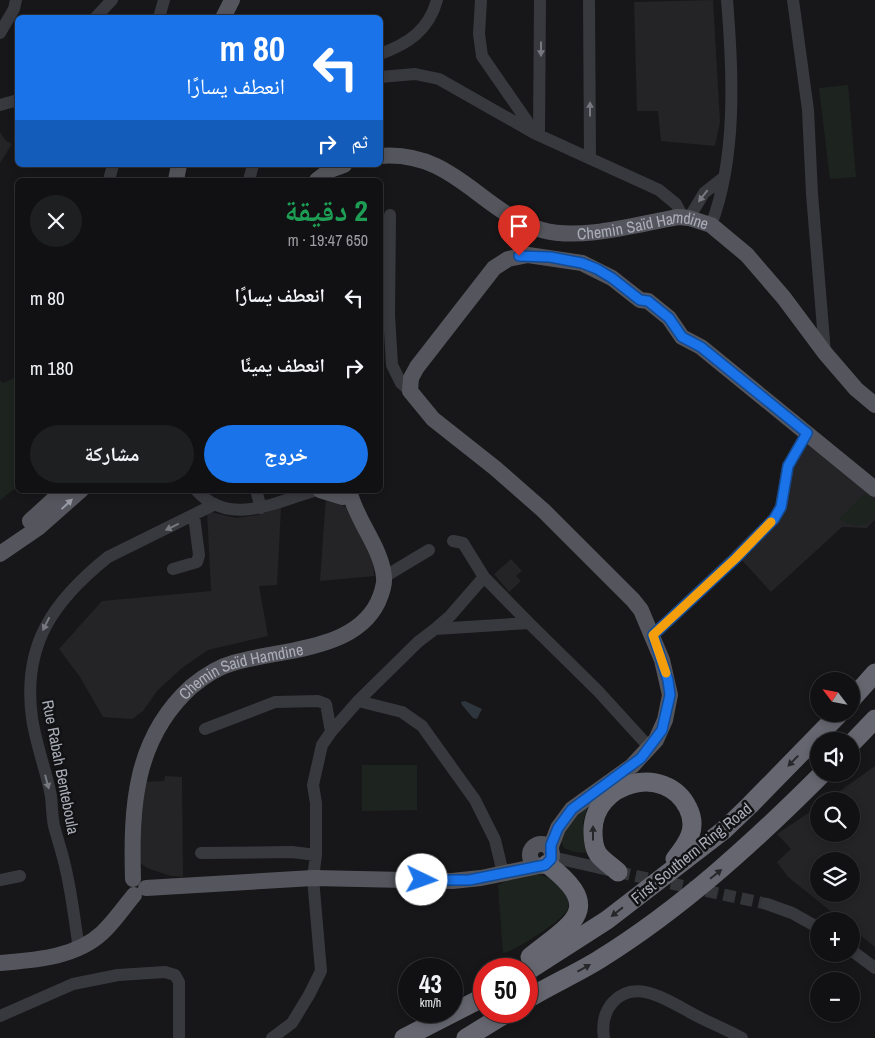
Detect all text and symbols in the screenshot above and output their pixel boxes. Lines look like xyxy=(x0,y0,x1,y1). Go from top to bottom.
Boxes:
text: 80 m xyxy=(220,25,285,72)
icon: left xyxy=(303,35,368,100)
one-way arrow xyxy=(537,41,545,57)
text: انعطف يسارًا xyxy=(186,71,285,101)
one-way arrow xyxy=(586,101,594,117)
text: ثم xyxy=(351,128,368,154)
icon: right xyxy=(313,130,341,158)
one-way arrow xyxy=(698,189,709,202)
text: 2 دقيقة xyxy=(284,190,368,230)
button: close xyxy=(30,195,82,247)
pin xyxy=(498,205,540,256)
street label: Chemin Saïd Hamdine xyxy=(576,206,711,245)
icon: arrive xyxy=(505,212,533,240)
text: 650 m · 19:47 xyxy=(288,229,368,251)
text: انعطف يسارًا xyxy=(235,282,325,308)
icon: left xyxy=(340,284,368,312)
text: 80 m xyxy=(30,285,65,311)
text: انعطف يمينًا xyxy=(240,352,325,378)
icon: right xyxy=(340,354,368,382)
text: 180 m xyxy=(30,355,73,381)
button: مشاركة xyxy=(30,425,194,483)
button: خروج xyxy=(204,425,368,483)
one-way arrow xyxy=(60,498,72,510)
one-way arrow xyxy=(165,524,179,532)
one-way arrow xyxy=(42,617,50,631)
street label: Chemin Saïd Hamdine xyxy=(173,638,305,704)
north arrow xyxy=(810,672,860,722)
map controls xyxy=(810,672,860,1022)
street label: Rue Rabah Benteboula xyxy=(37,698,85,837)
button: sound xyxy=(810,732,860,782)
one-way arrow xyxy=(787,755,799,767)
one-way arrow xyxy=(43,774,51,789)
button: search xyxy=(810,792,860,842)
street label: First Southern Ring Road xyxy=(626,797,756,909)
one-way arrow xyxy=(589,825,597,841)
button: layers xyxy=(810,852,860,902)
position arrow xyxy=(395,853,447,905)
one-way arrow xyxy=(709,868,722,879)
one-way arrow xyxy=(611,907,624,918)
button: + xyxy=(810,912,860,962)
speed limit sign: 50 xyxy=(473,958,538,1023)
one-way arrow xyxy=(577,964,591,972)
text: 43 xyxy=(419,967,442,1001)
button: − xyxy=(810,972,860,1022)
text: km/h xyxy=(420,995,441,1011)

